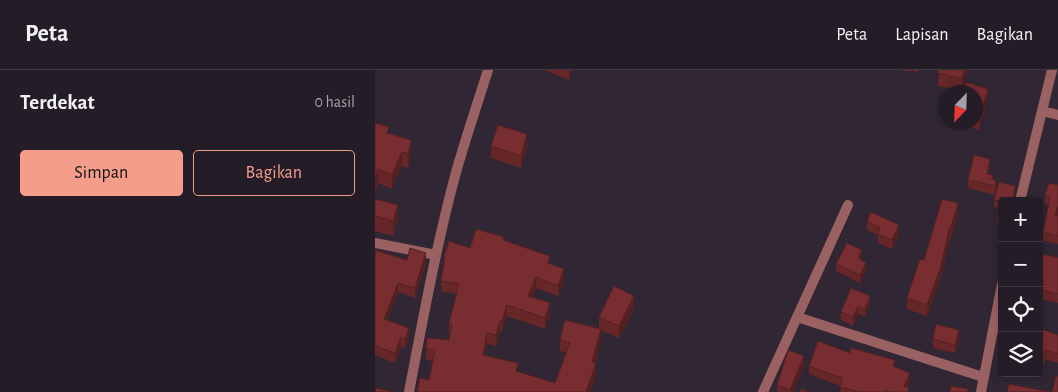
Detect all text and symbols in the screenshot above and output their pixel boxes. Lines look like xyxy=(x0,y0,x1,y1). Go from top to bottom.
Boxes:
text: Peta xyxy=(25,22,69,46)
text: Peta xyxy=(836,26,867,44)
text: Lapisan xyxy=(895,26,949,44)
text: Bagikan xyxy=(977,26,1033,44)
north arrow xyxy=(938,85,983,130)
text: Terdekat xyxy=(20,92,95,113)
text: 0 hasil xyxy=(314,94,355,110)
button: Simpan xyxy=(20,150,183,196)
button: Bagikan xyxy=(193,150,355,196)
map controls xyxy=(998,197,1043,377)
button: + xyxy=(998,197,1043,242)
button: − xyxy=(998,242,1043,287)
button: locate xyxy=(998,287,1043,332)
button: layers xyxy=(998,332,1043,377)

